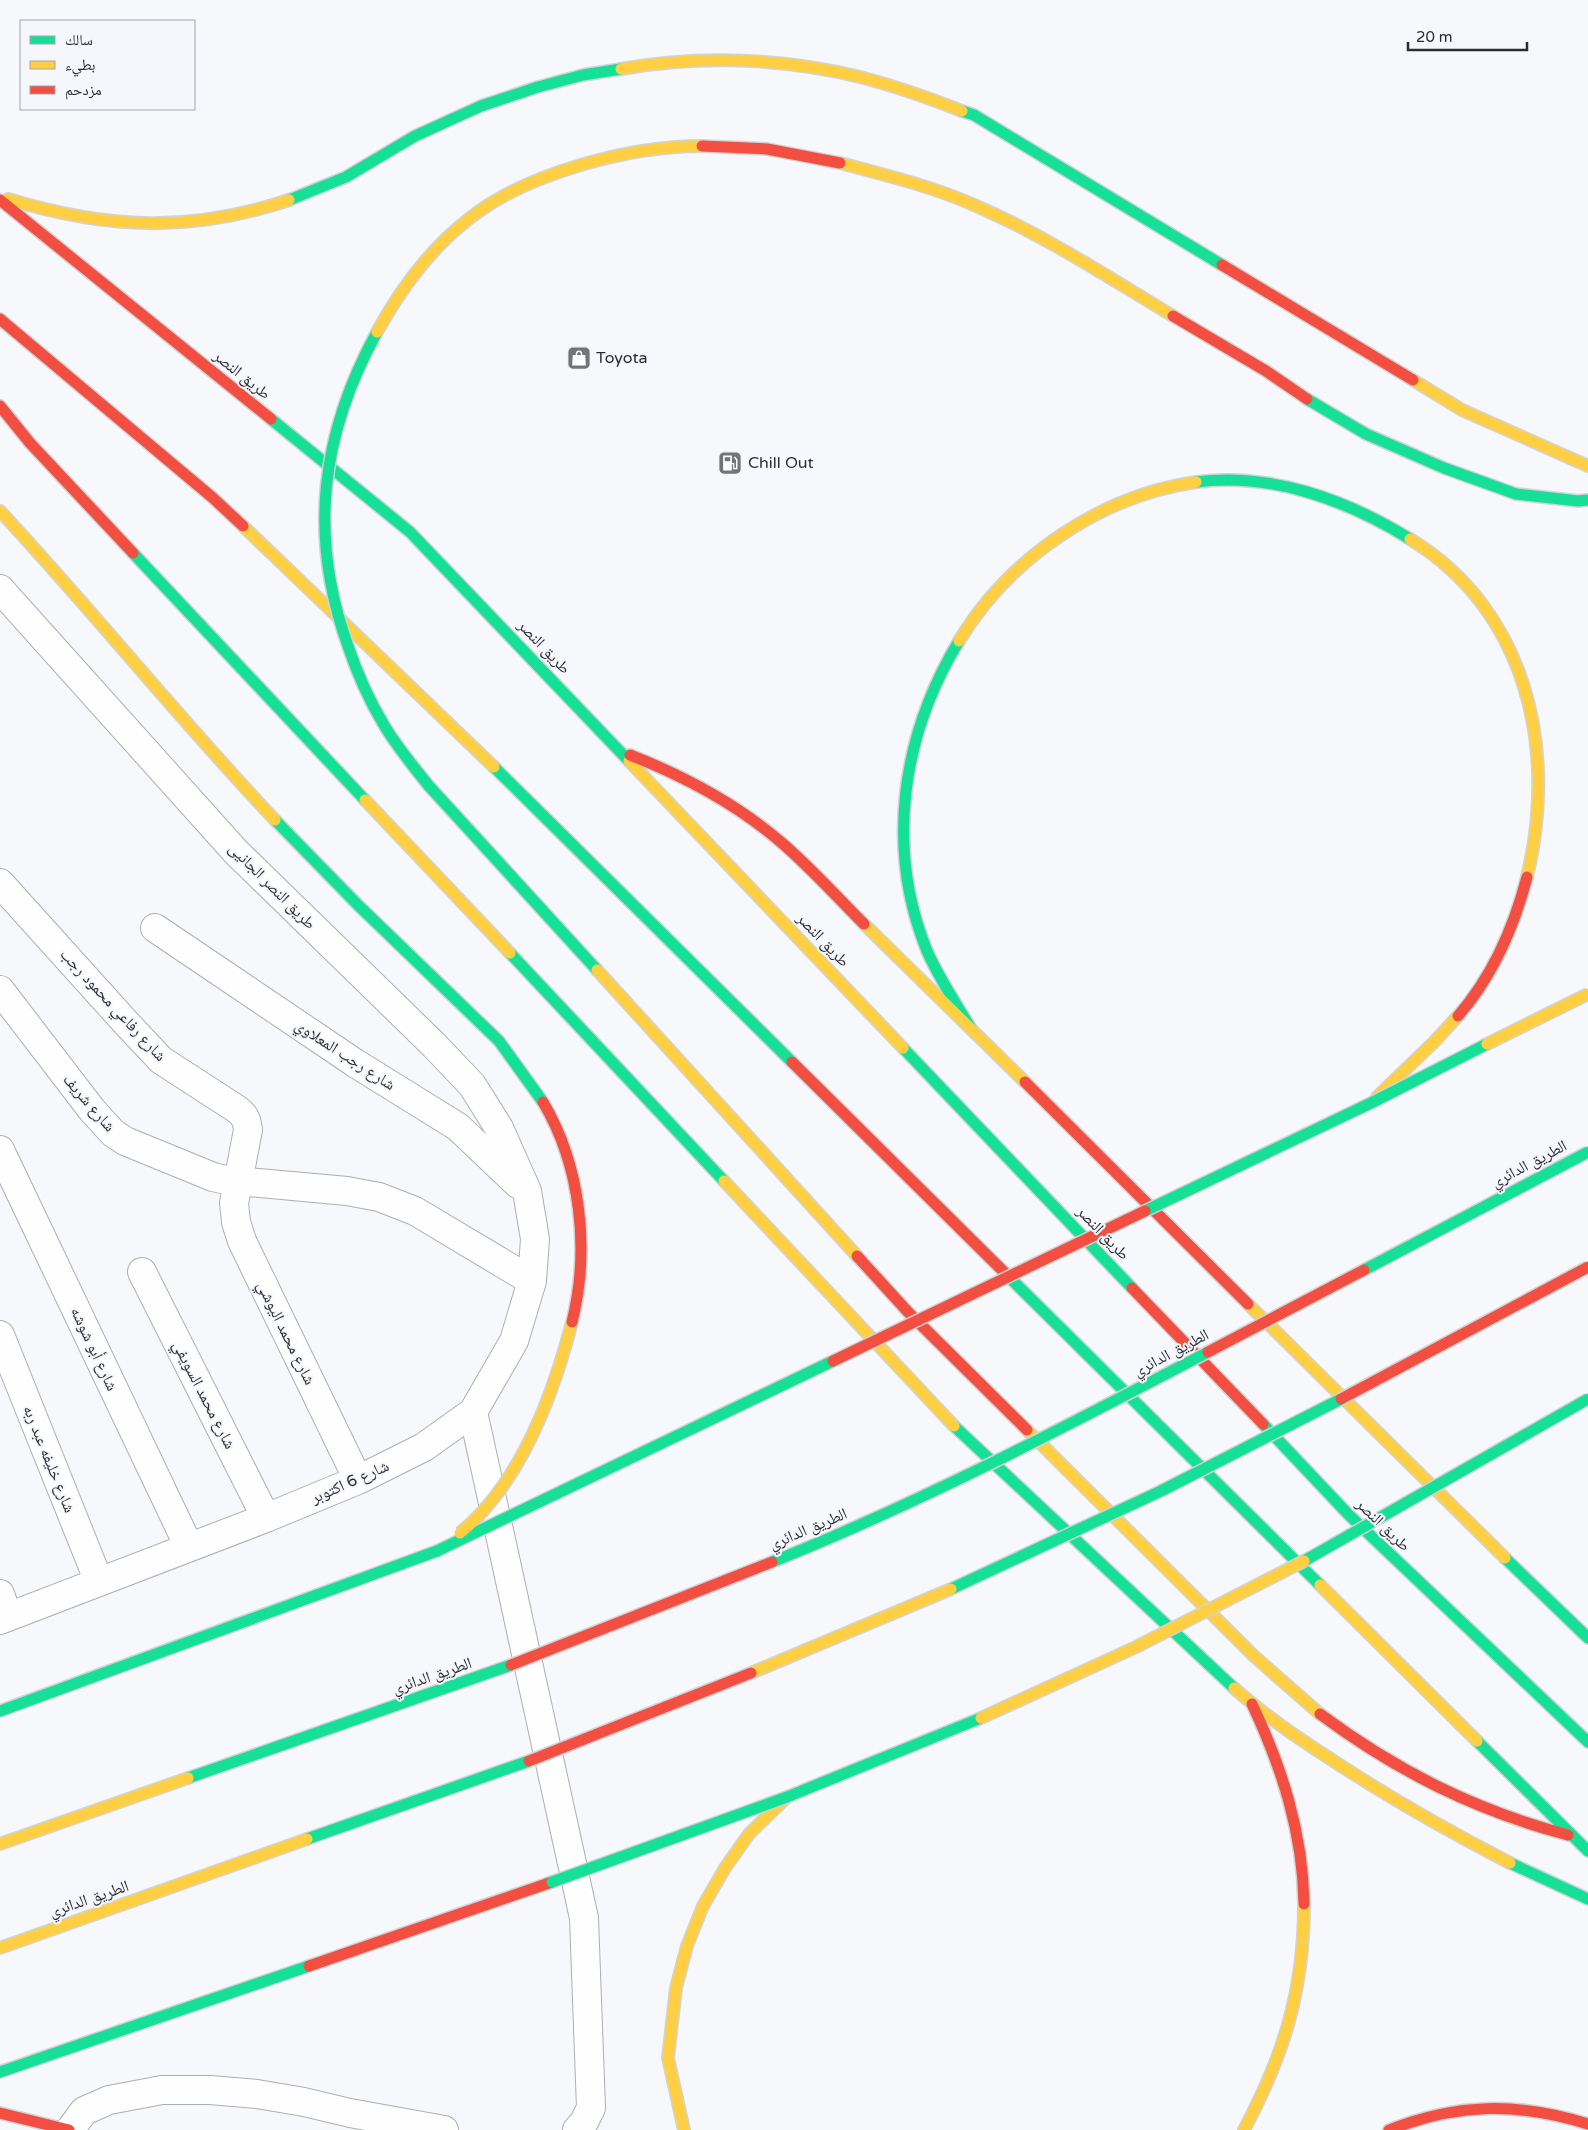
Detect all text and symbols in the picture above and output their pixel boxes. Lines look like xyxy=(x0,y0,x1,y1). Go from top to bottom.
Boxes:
legend xyxy=(20,20,195,110)
scale bar xyxy=(1408,20,1527,52)
text: 20 m xyxy=(1416,28,1453,46)
text: سالك xyxy=(65,31,93,49)
text: بطيء xyxy=(65,56,95,77)
text: مزدحم xyxy=(65,81,102,100)
street label: طريق النصر xyxy=(209,345,275,404)
shop icon: Toyota xyxy=(566,345,592,371)
place label: Toyota xyxy=(596,348,648,368)
fuel station icon: Chill Out xyxy=(717,450,743,476)
place label: Chill Out xyxy=(748,453,814,473)
street label: طريق النصر xyxy=(513,615,575,678)
street label: طريق النصر الجانيى xyxy=(224,838,320,934)
street label: طريق النصر xyxy=(792,908,854,971)
street label: شارع رفاعي محمود رجب xyxy=(54,944,170,1067)
street label: شارع رجب المعلاوي xyxy=(290,1015,399,1097)
street label: شارع شريف xyxy=(58,1070,120,1136)
street label: الطريق الدائري xyxy=(1488,1136,1571,1194)
street label: طريق النصر xyxy=(1072,1201,1134,1264)
street label: شارع محمد اليوشي xyxy=(250,1278,320,1389)
street label: شارع أبو شوشه xyxy=(66,1304,122,1394)
street label: الطريق الدائري xyxy=(1130,1325,1213,1383)
street label: شارع محمد السويفي xyxy=(166,1338,240,1453)
street label: شارع خليفه عبد ربه xyxy=(18,1402,80,1516)
street label: شارع 6 اكتوبر xyxy=(307,1456,392,1508)
street label: طريق النصر xyxy=(1351,1494,1414,1556)
street label: الطريق الدائري xyxy=(766,1504,851,1556)
street label: الطريق الدائري xyxy=(390,1653,475,1701)
street label: الطريق الدائري xyxy=(47,1876,132,1924)

